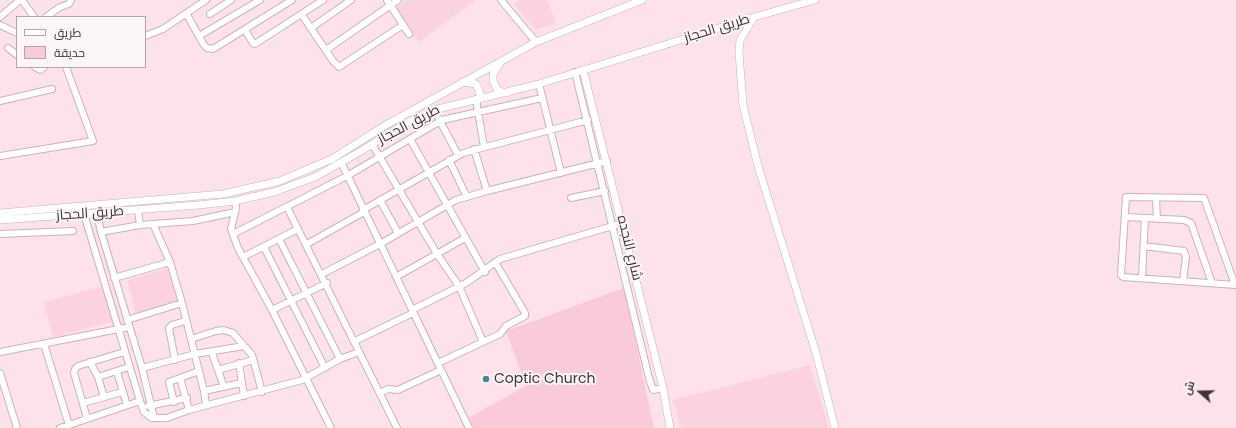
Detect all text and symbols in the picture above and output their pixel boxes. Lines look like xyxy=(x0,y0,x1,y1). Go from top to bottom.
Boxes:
street label: طريق الحجاز xyxy=(682,11,752,47)
legend xyxy=(16,16,146,68)
text: طريق xyxy=(54,24,81,41)
text: حديقة xyxy=(54,44,85,61)
street label: طريق الحجاز xyxy=(375,102,443,148)
street label: طريق الحجاز xyxy=(55,203,125,225)
street label: شارع النجده xyxy=(613,214,645,282)
place label: Coptic Church xyxy=(494,371,595,387)
north arrow xyxy=(1180,372,1220,412)
marker: Coptic Church xyxy=(481,374,491,384)
text: ش xyxy=(1179,379,1199,397)

